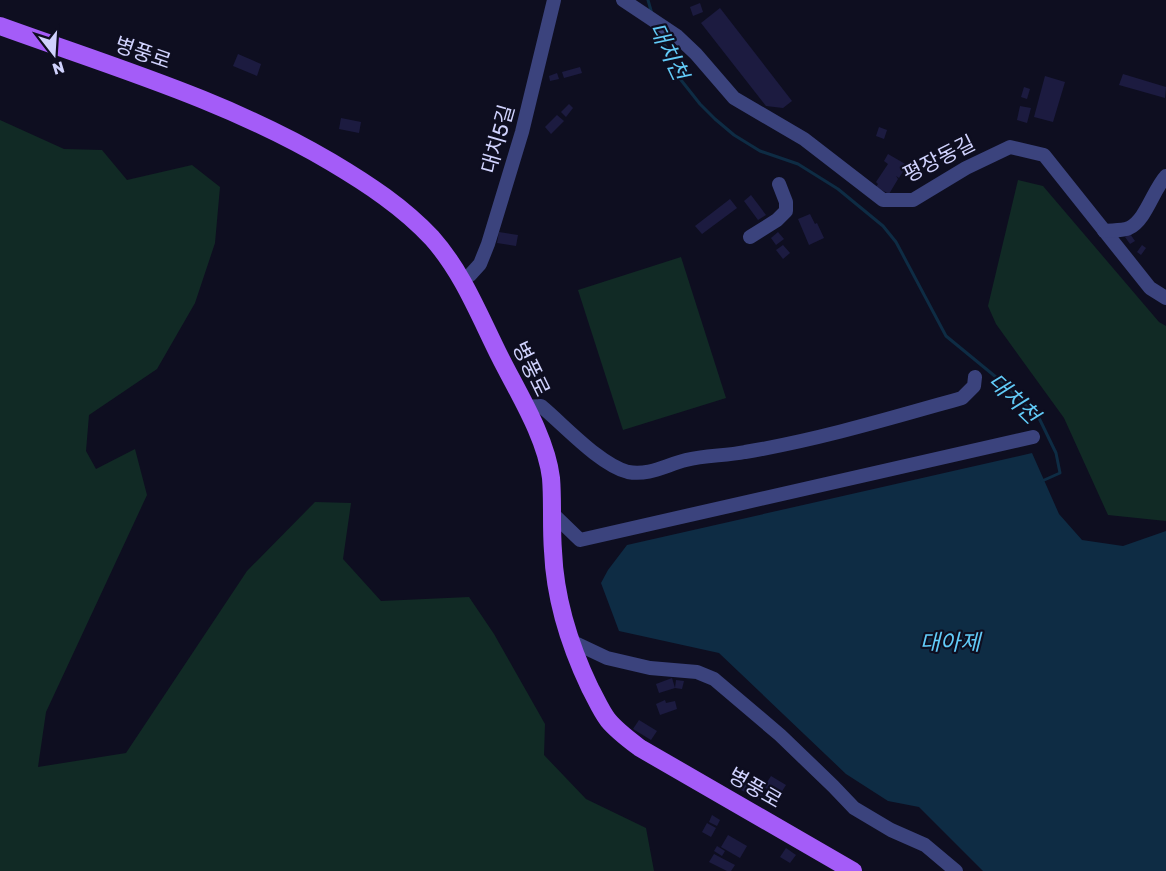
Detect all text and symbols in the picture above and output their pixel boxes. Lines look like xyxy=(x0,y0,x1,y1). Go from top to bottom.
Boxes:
water label: 대치천 xyxy=(643,18,695,87)
north arrow xyxy=(24,24,84,84)
street label: 병풍로 xyxy=(112,31,175,74)
text: N xyxy=(50,57,67,79)
street label: 대치5길 xyxy=(476,102,519,176)
street label: 평장동길 xyxy=(899,130,979,187)
street label: 병풍로 xyxy=(508,337,555,400)
water label: 대치천 xyxy=(982,368,1047,431)
water label: 대아제 xyxy=(920,629,983,656)
street label: 병풍로 xyxy=(724,762,787,813)

